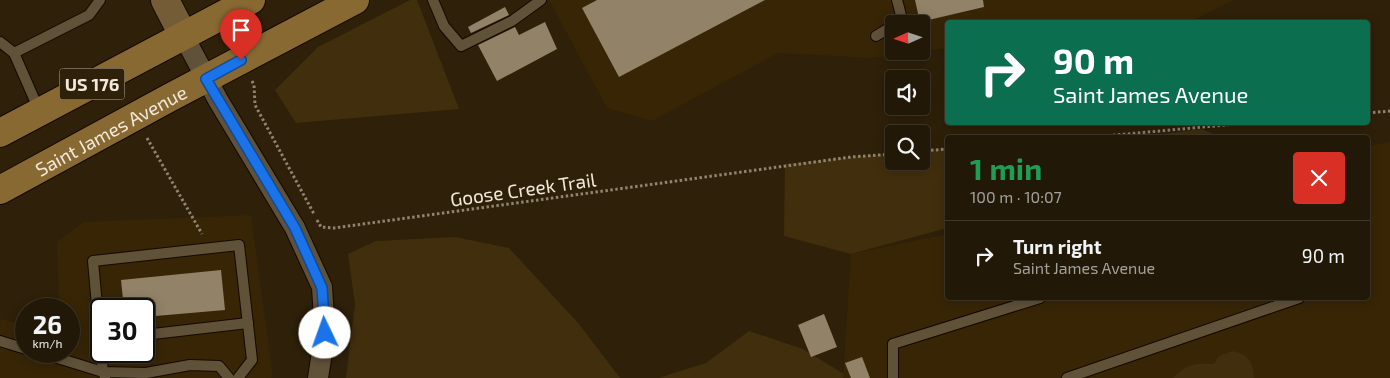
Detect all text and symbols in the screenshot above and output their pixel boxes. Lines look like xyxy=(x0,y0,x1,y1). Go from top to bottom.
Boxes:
pin xyxy=(220,9,262,60)
north arrow xyxy=(885,15,930,60)
map controls xyxy=(885,15,930,170)
icon: arrive xyxy=(227,16,255,44)
text: 90 m xyxy=(1053,39,1134,81)
icon: right xyxy=(970,40,1035,105)
road number: US 176 xyxy=(59,68,124,100)
button: sound xyxy=(885,70,930,115)
street label: Saint James Avenue xyxy=(31,79,190,180)
text: Saint James Avenue xyxy=(1053,81,1248,107)
button: search xyxy=(885,125,930,170)
text: 1 min xyxy=(970,150,1042,186)
button: close xyxy=(1293,152,1345,204)
street label: Goose Creek Trail xyxy=(449,167,598,211)
text: 100 m · 10:07 xyxy=(970,187,1062,206)
text: Turn right xyxy=(1013,235,1101,258)
icon: right xyxy=(970,242,998,270)
text: 90 m xyxy=(1302,244,1345,267)
text: Saint James Avenue xyxy=(1013,258,1155,277)
speed limit sign: 30 xyxy=(90,298,155,363)
position arrow xyxy=(298,306,350,358)
text: 26 xyxy=(33,309,62,339)
text: km/h xyxy=(33,336,62,350)

